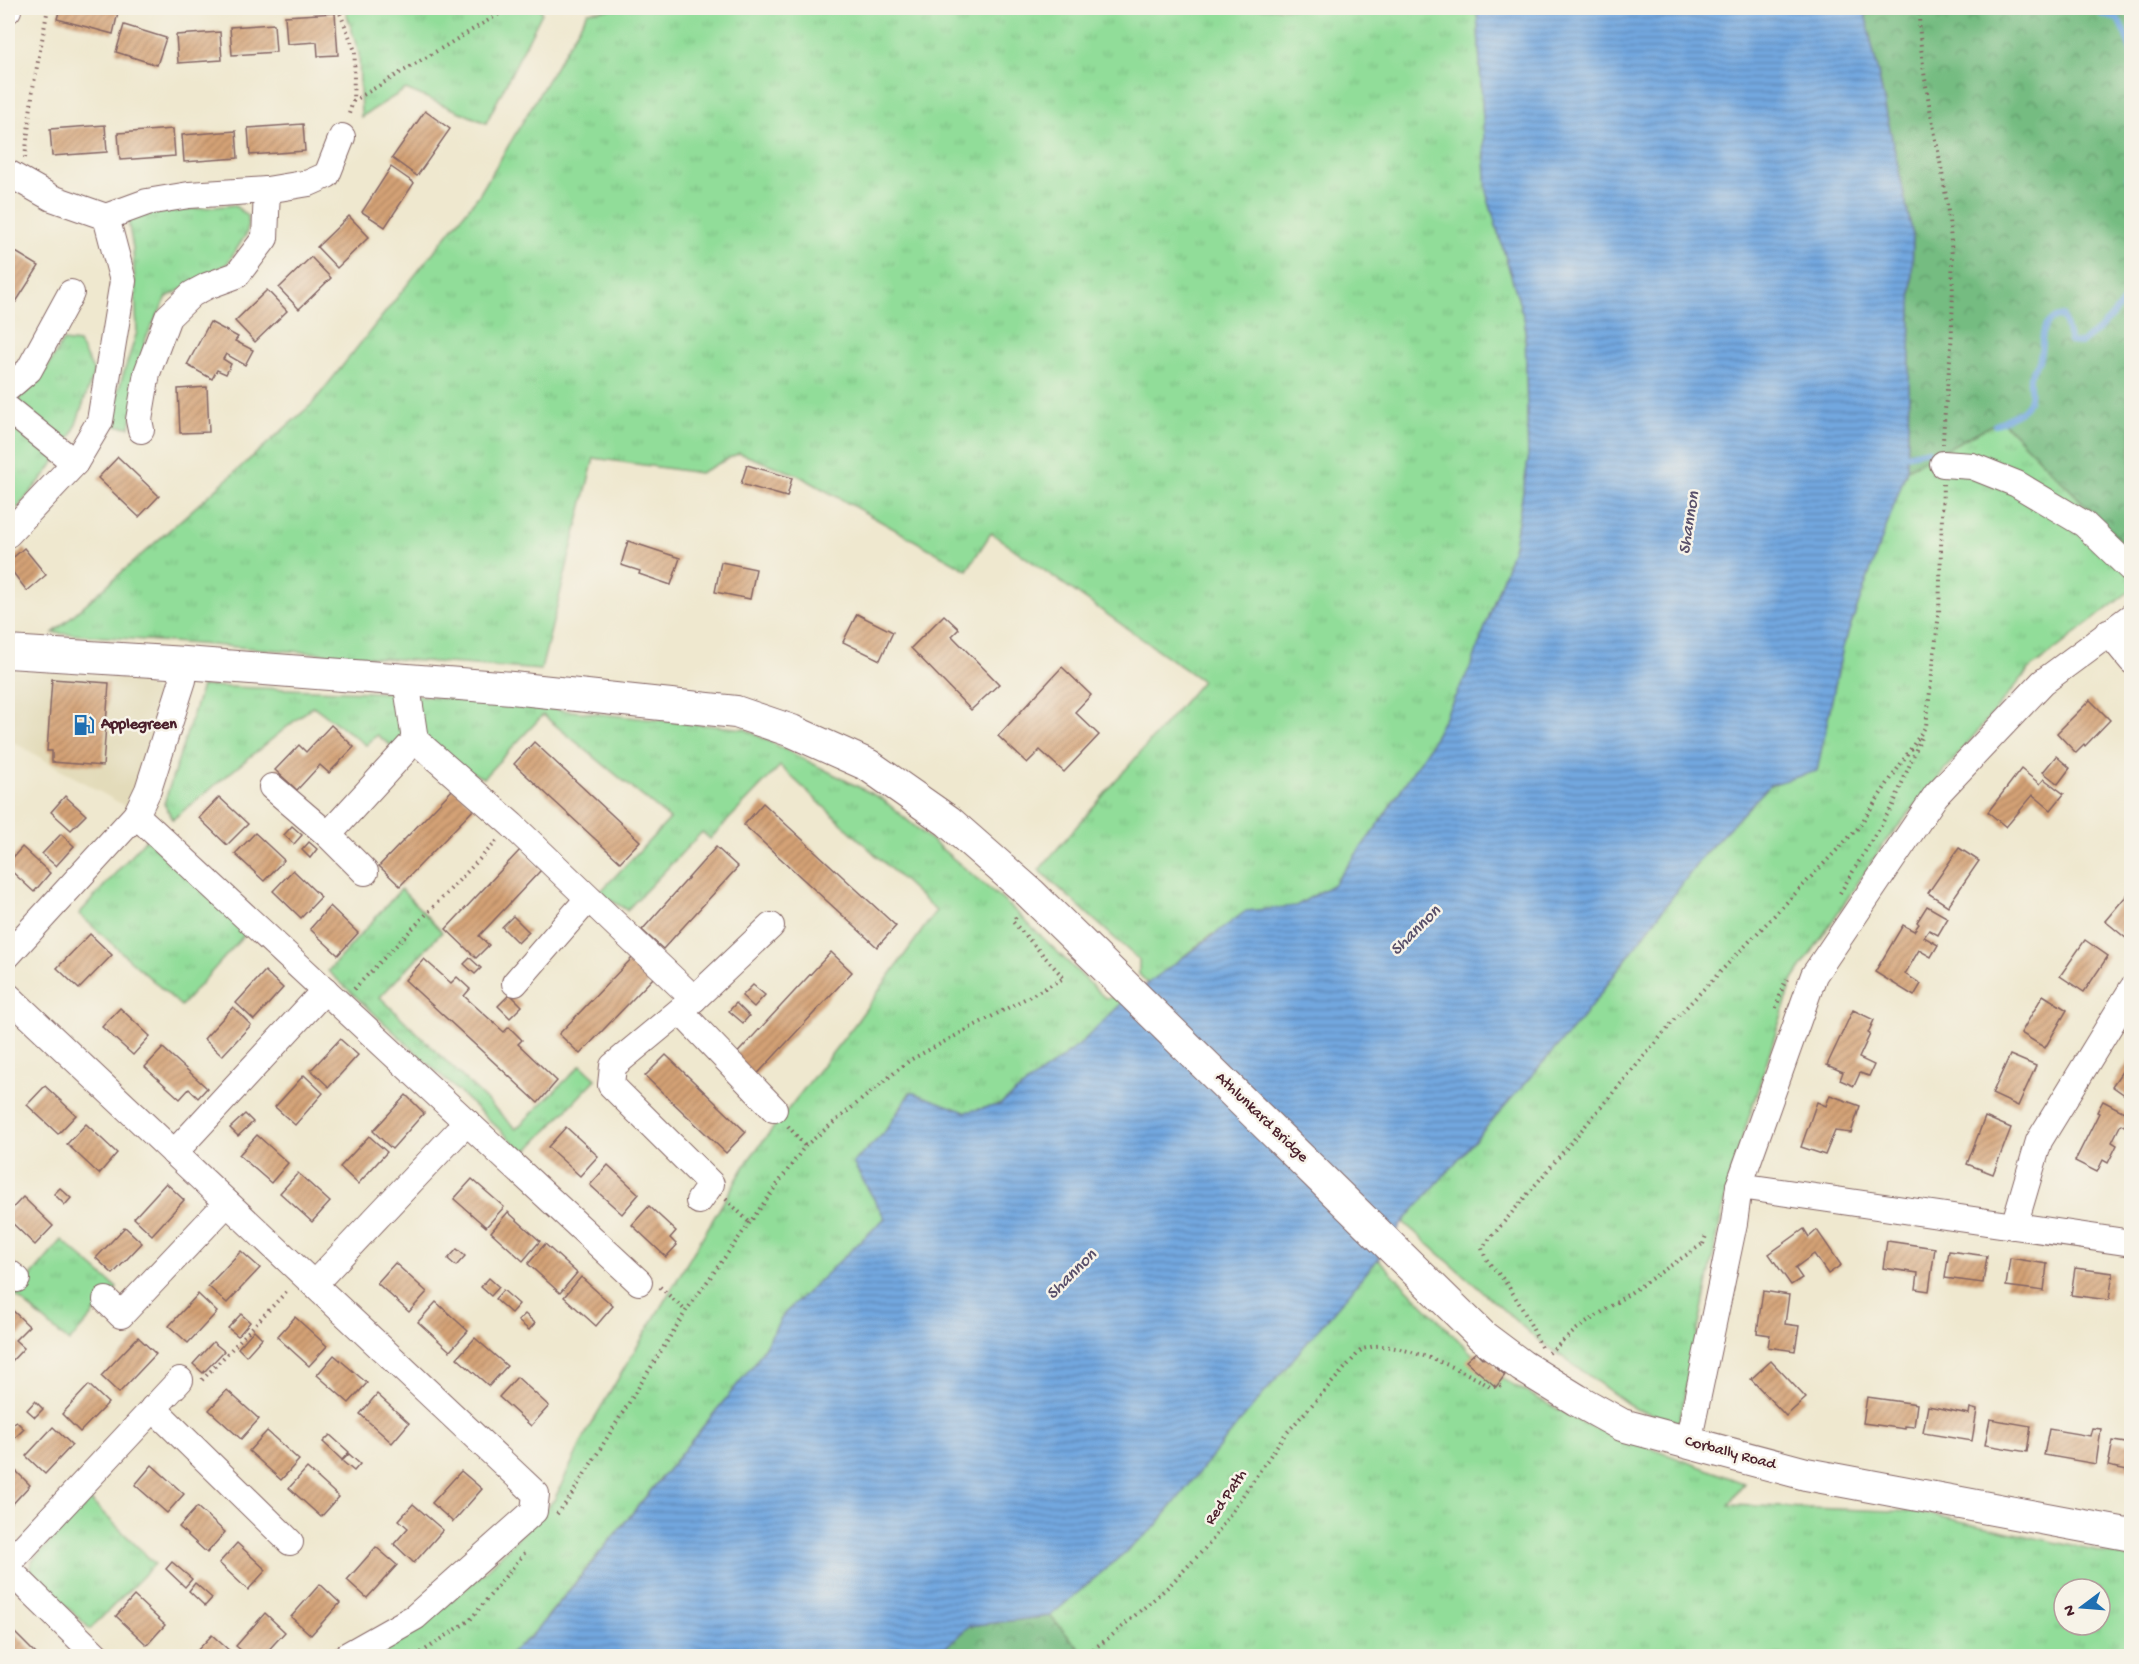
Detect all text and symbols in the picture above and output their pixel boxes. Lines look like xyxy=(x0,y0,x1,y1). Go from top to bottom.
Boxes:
water label: Shannon xyxy=(1675,490,1705,556)
fuel station icon: Applegreen xyxy=(72,713,96,737)
place label: Applegreen xyxy=(100,716,177,735)
water label: Shannon xyxy=(1386,901,1446,961)
street label: Athlunkard Bridge xyxy=(1210,1069,1312,1168)
water label: Shannon xyxy=(1042,1245,1102,1305)
street label: Corbally Road xyxy=(1682,1433,1779,1476)
street label: Red Path xyxy=(1202,1466,1253,1529)
north arrow xyxy=(2052,1577,2112,1637)
text: N xyxy=(2060,1602,2082,1618)

